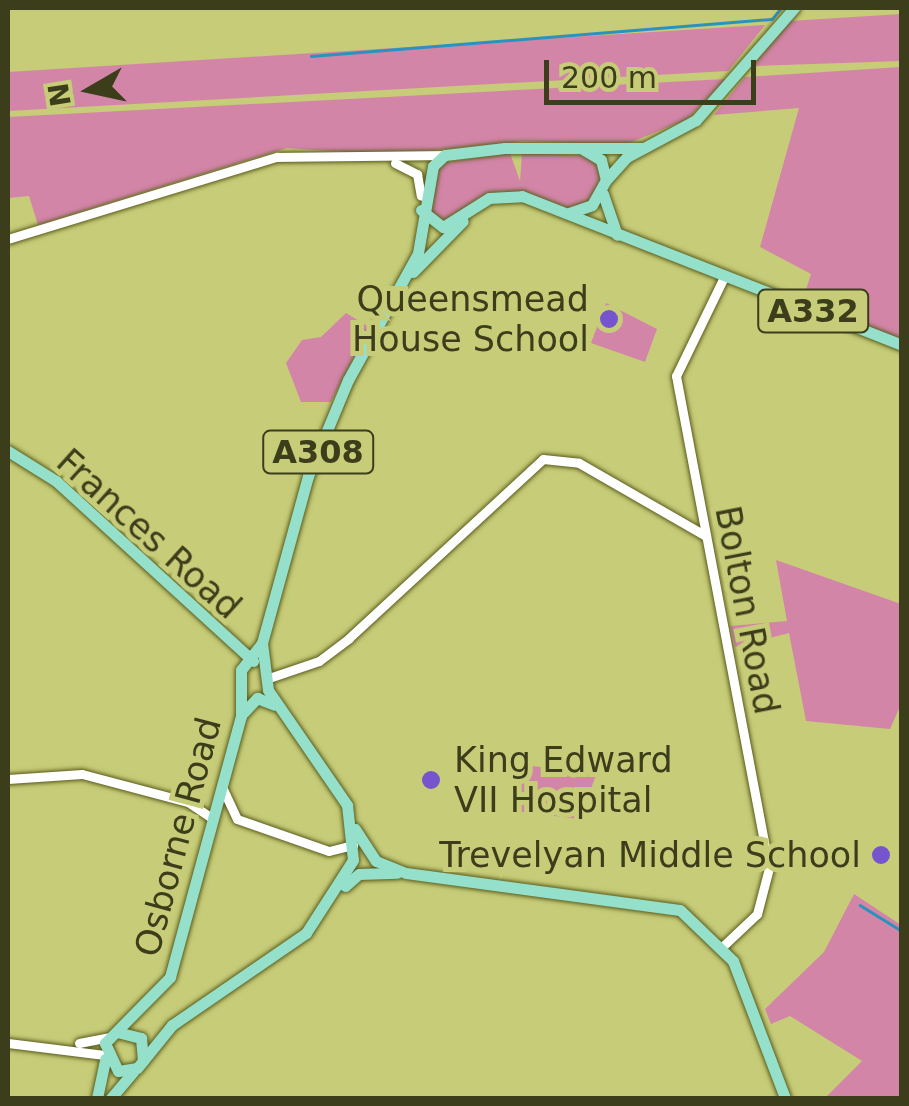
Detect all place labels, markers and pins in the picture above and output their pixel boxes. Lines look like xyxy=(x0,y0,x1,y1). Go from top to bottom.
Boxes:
place label: Queensmead House School xyxy=(352,278,589,360)
marker: Queensmead House School xyxy=(598,308,620,330)
place label: King Edward VII Hospital xyxy=(454,739,673,821)
marker: King Edward VII Hospital xyxy=(418,767,444,793)
place label: Trevelyan Middle School xyxy=(439,834,861,876)
marker: Trevelyan Middle School xyxy=(870,844,892,866)

